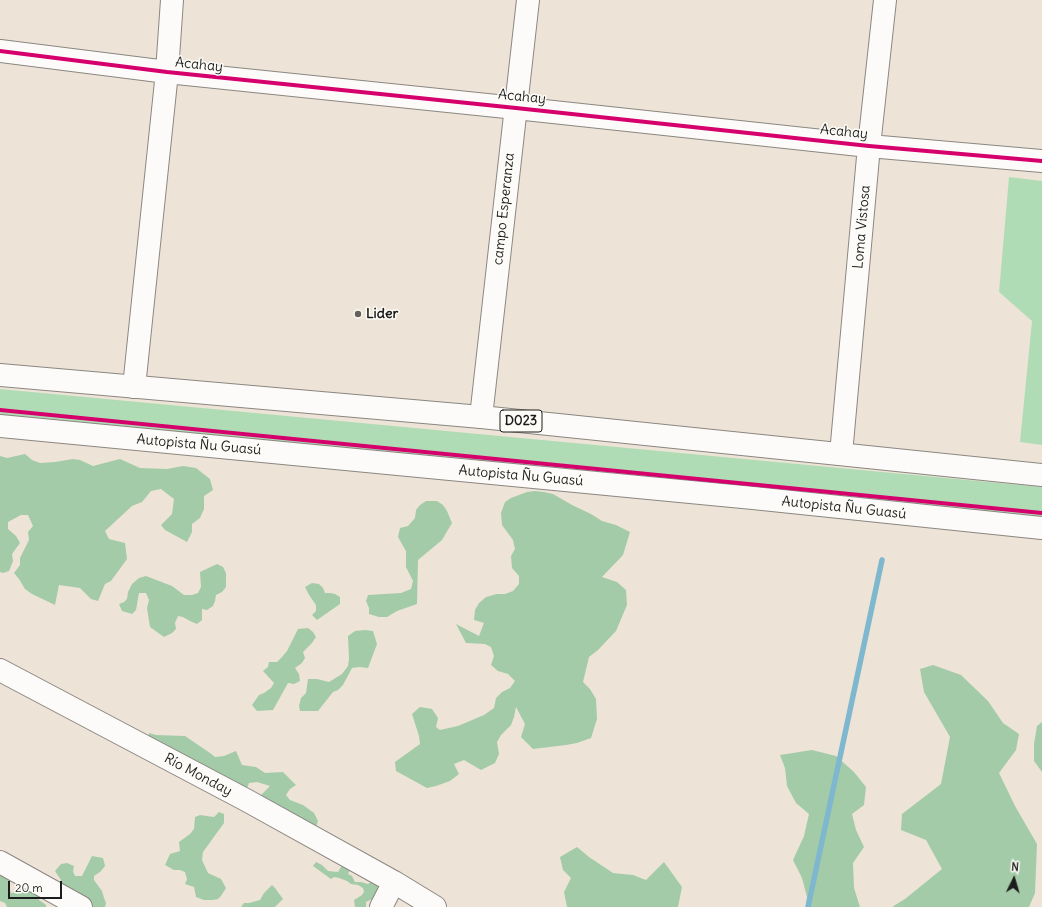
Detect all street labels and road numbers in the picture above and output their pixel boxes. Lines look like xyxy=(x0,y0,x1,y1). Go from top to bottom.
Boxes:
street label: Acahay xyxy=(174,54,224,76)
street label: Acahay xyxy=(497,86,547,108)
street label: Acahay xyxy=(819,121,869,143)
street label: campo Esperanza xyxy=(490,152,518,266)
street label: Loma Vistosa xyxy=(850,184,874,270)
road number: D023 xyxy=(500,410,542,432)
street label: Autopista Ñu Guasú xyxy=(136,431,262,459)
street label: Autopista Ñu Guasú xyxy=(458,462,584,490)
street label: Autopista Ñu Guasú xyxy=(781,493,907,523)
street label: Río Monday xyxy=(161,750,235,800)

